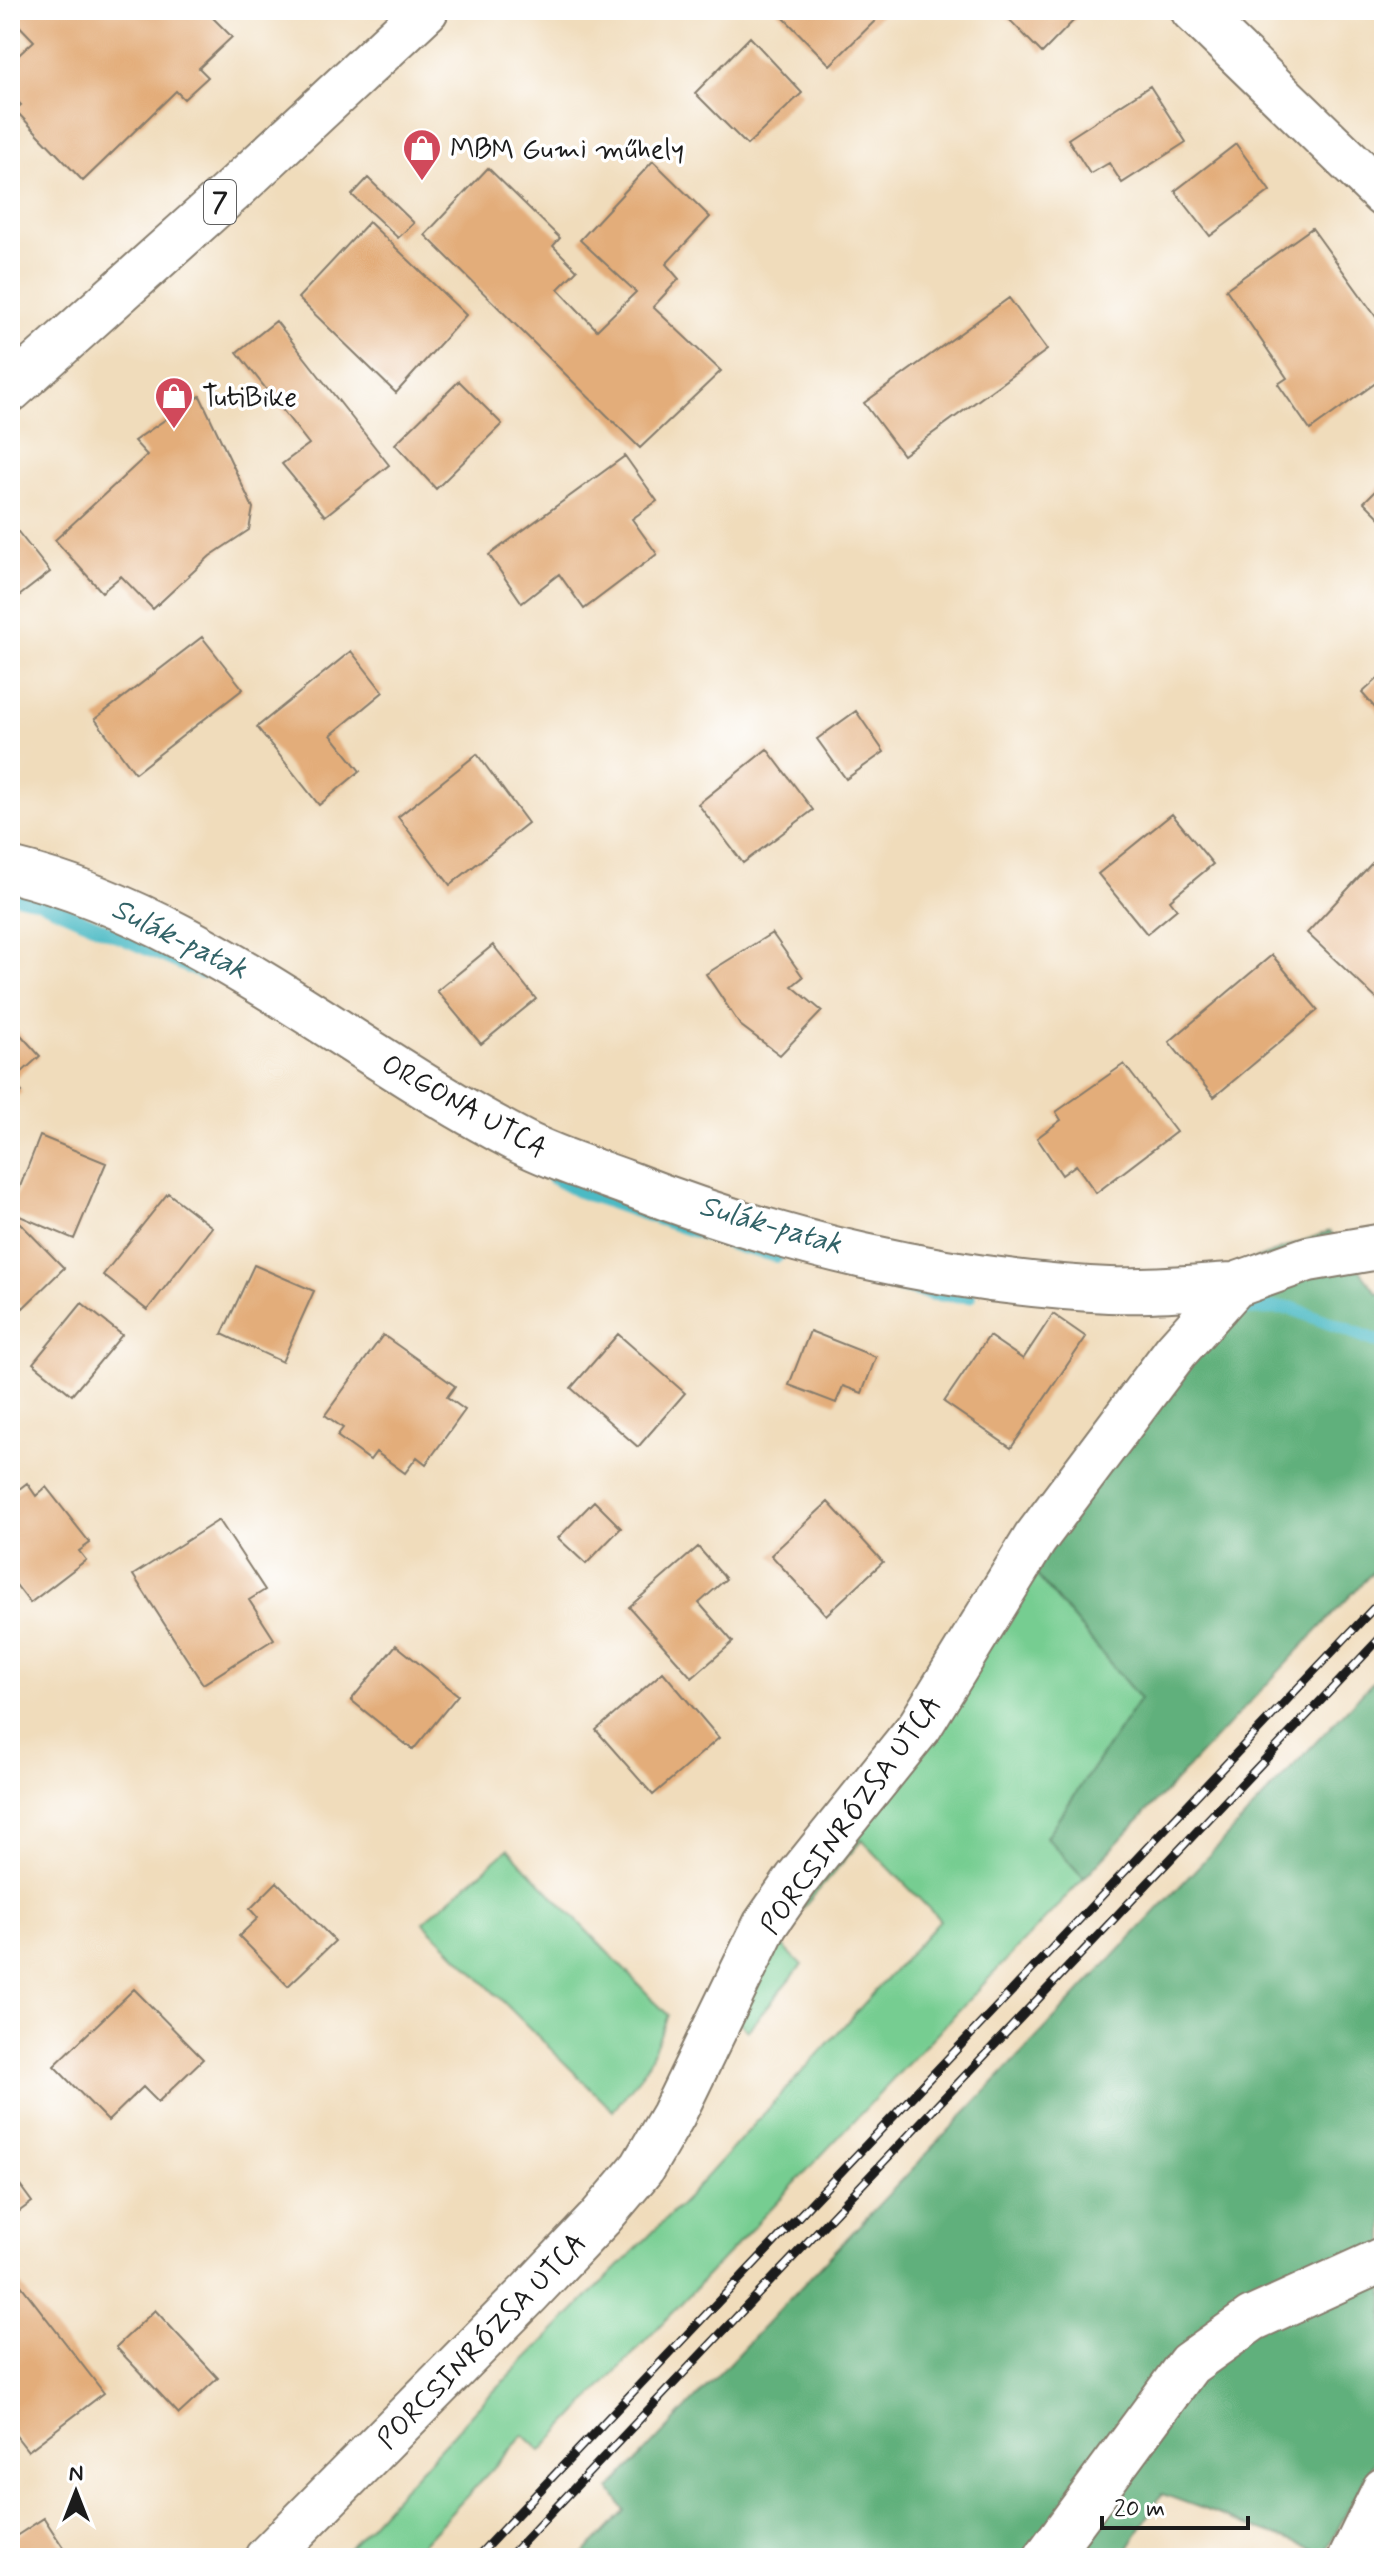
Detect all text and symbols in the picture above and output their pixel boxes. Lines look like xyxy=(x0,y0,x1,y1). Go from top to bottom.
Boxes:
shop icon: MBM Gumi műhely xyxy=(401,127,443,182)
place label: MBM Gumi műhely xyxy=(450,132,684,169)
road number: 7 xyxy=(204,180,236,224)
shop icon: TutiBike xyxy=(153,375,195,430)
place label: TutiBike xyxy=(202,380,297,417)
water label: Sulák-patak xyxy=(105,890,254,989)
street label: ORGONA UTCA xyxy=(375,1046,553,1168)
water label: Sulák-patak xyxy=(695,1186,847,1264)
street label: PORCSINRÓZSA UTCA xyxy=(753,1688,951,1943)
street label: PORCSINRÓZSA UTCA xyxy=(370,2226,596,2458)
north arrow xyxy=(36,2452,116,2532)
text: N xyxy=(69,2460,83,2488)
scale bar xyxy=(1102,2480,1248,2530)
text: 20 m xyxy=(1114,2494,1165,2525)

